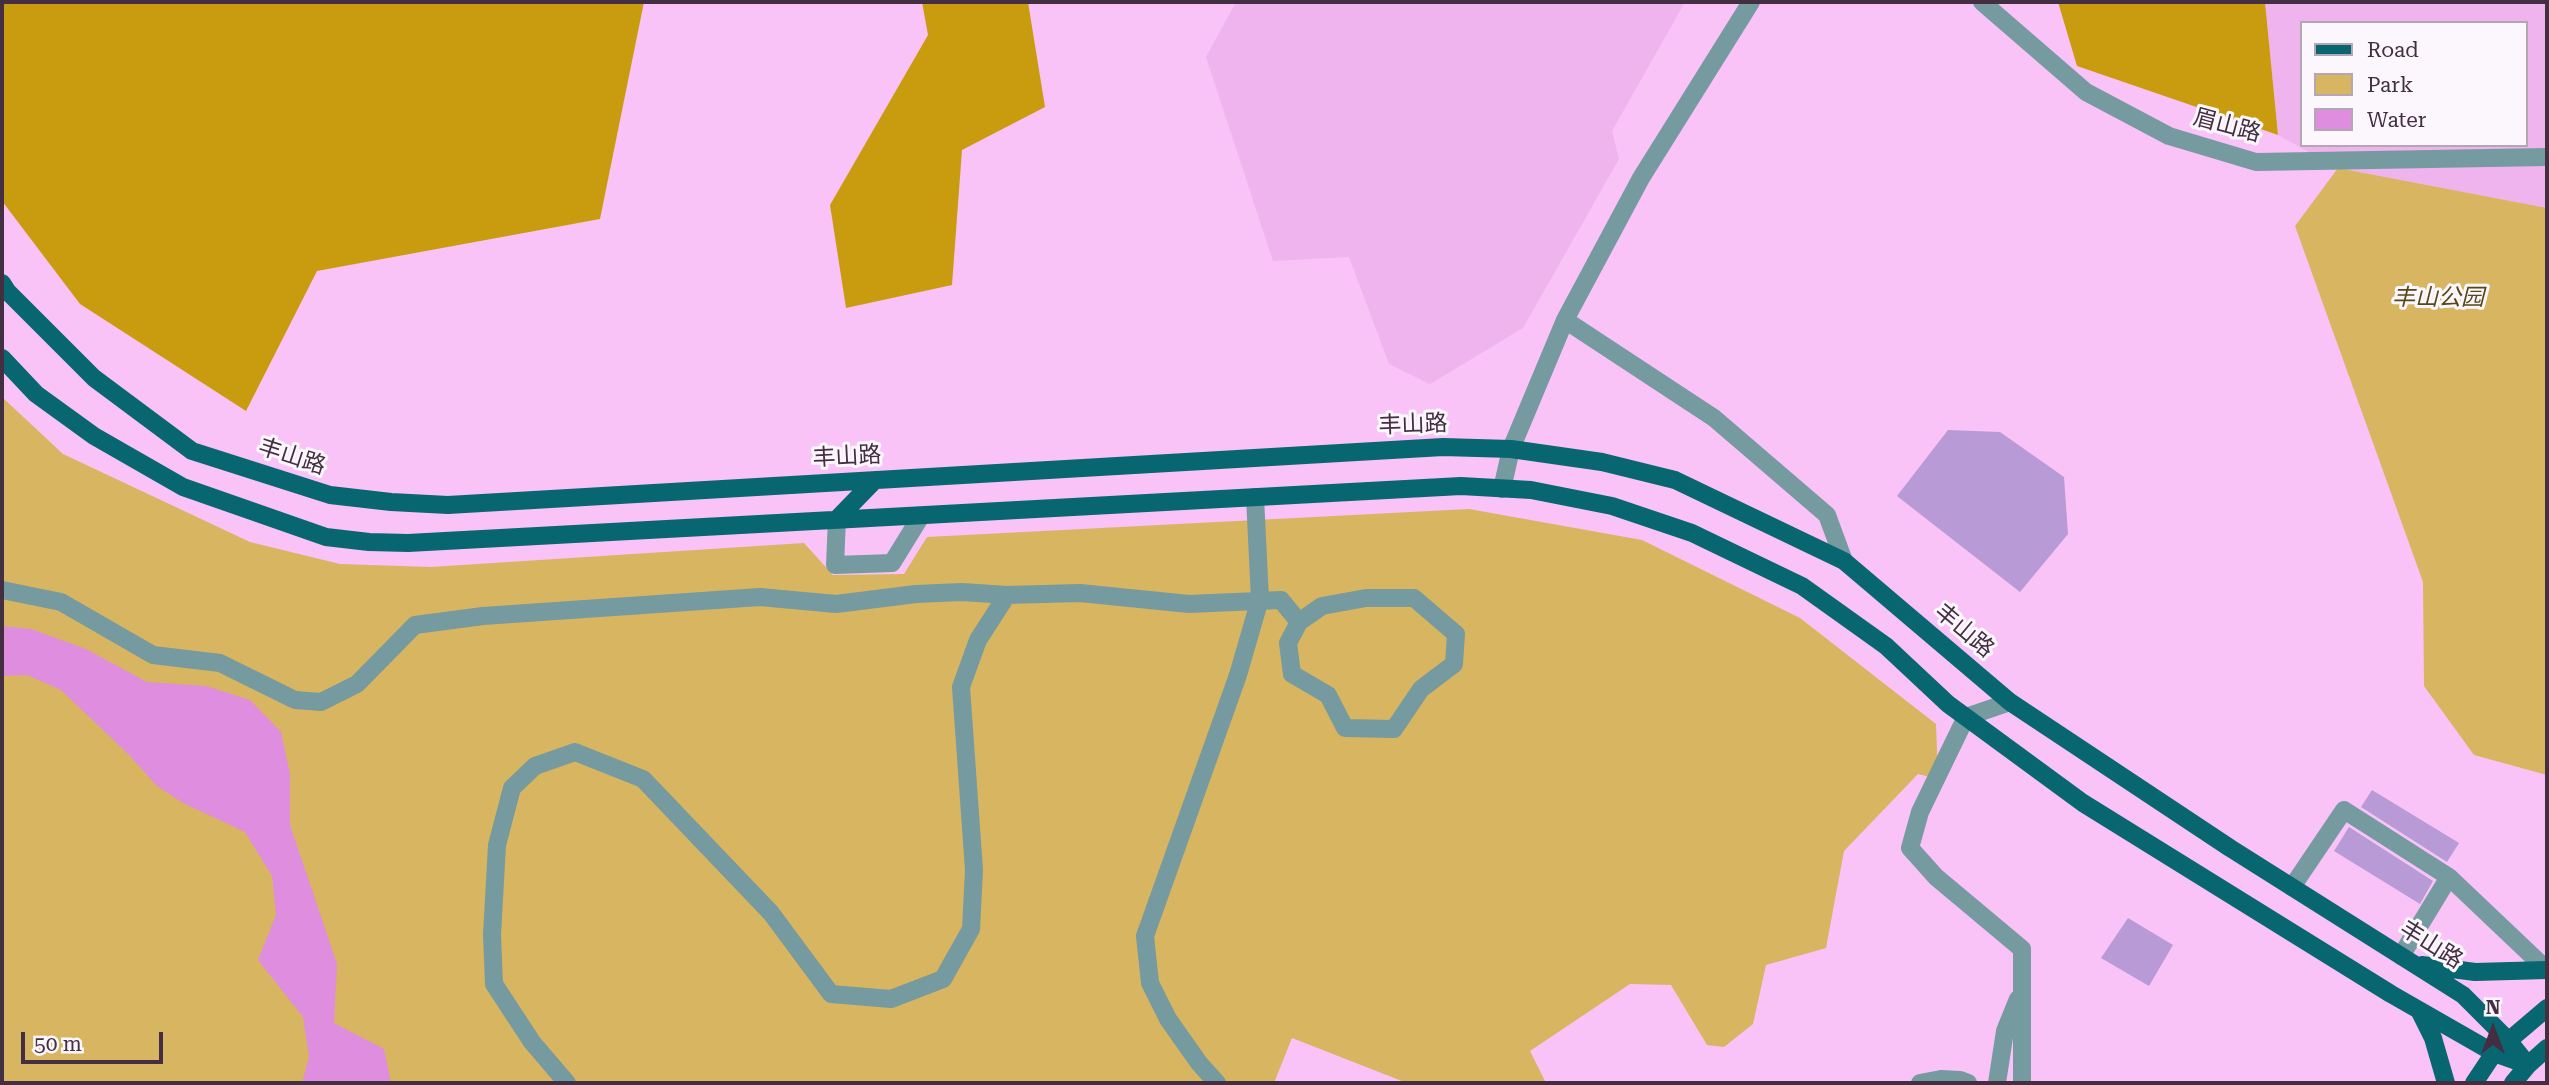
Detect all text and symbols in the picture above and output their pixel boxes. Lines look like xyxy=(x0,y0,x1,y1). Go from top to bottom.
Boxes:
legend xyxy=(2300,21,2528,147)
text: Road xyxy=(2367,38,2419,62)
text: Park xyxy=(2367,73,2413,97)
street label: 眉山路 xyxy=(2190,104,2264,148)
text: Water xyxy=(2367,108,2426,132)
park label: 丰山公园 xyxy=(2392,284,2484,312)
street label: 丰山路 xyxy=(1378,410,1448,440)
street label: 丰山路 xyxy=(255,433,329,481)
street label: 丰山路 xyxy=(812,441,882,473)
street label: 丰山路 xyxy=(1929,598,1999,664)
street label: 丰山路 xyxy=(2394,915,2468,975)
north arrow xyxy=(2458,994,2528,1064)
text: N xyxy=(2486,996,2500,1019)
scale bar xyxy=(24,1018,166,1062)
text: 50 m xyxy=(34,1032,82,1056)

